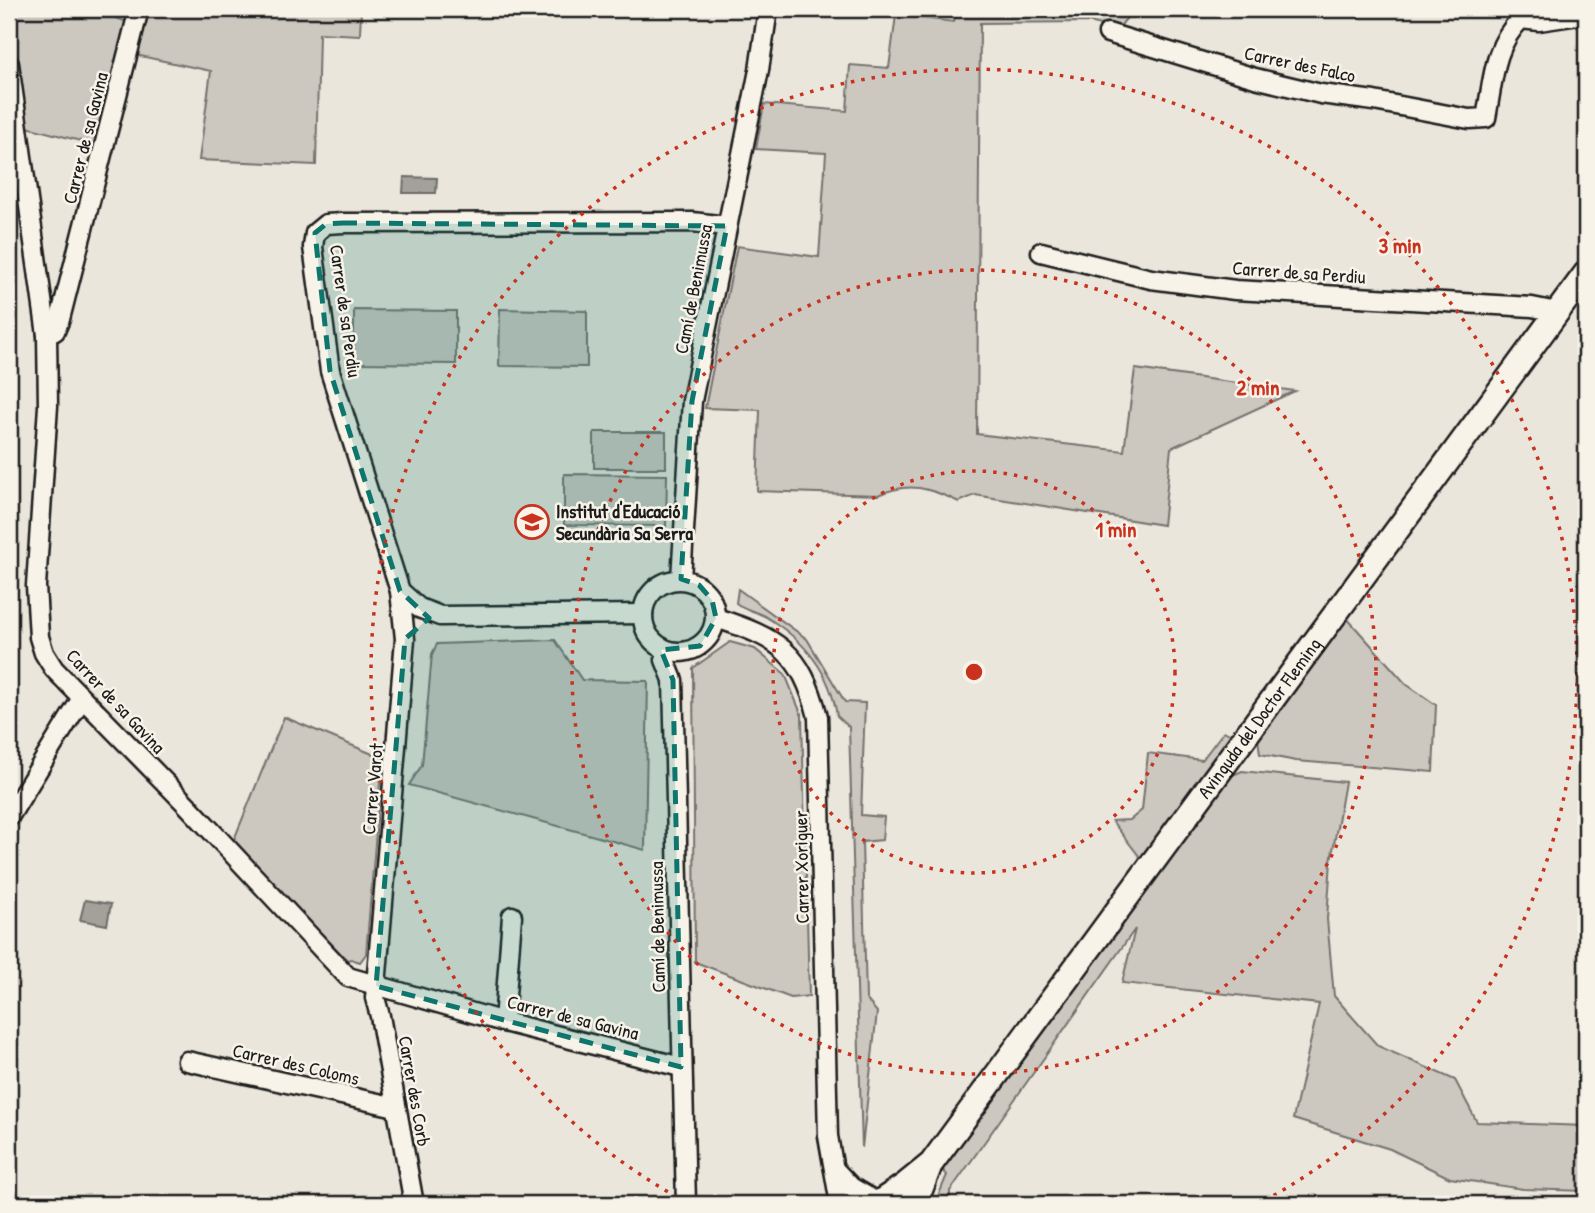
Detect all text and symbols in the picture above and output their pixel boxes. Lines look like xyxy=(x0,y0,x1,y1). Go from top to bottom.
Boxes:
street label: Carrer des Falco xyxy=(1242,40,1358,89)
street label: Carrer de sa Gavina xyxy=(56,69,114,206)
street label: Camí de Benimussa xyxy=(668,221,718,356)
text: 3 min xyxy=(1379,231,1421,260)
street label: Carrer de sa Perdiu xyxy=(324,243,368,379)
street label: Carrer de sa Perdiu xyxy=(1232,254,1367,290)
text: 2 min xyxy=(1236,373,1280,402)
place label: Institut d'Educació Secundària Sa Serra xyxy=(556,498,694,546)
school or university icon: Institut d'Educació Secundària Sa Serra xyxy=(513,503,551,541)
text: 1 min xyxy=(1096,515,1136,544)
street label: Avinguda del Doctor Fleming xyxy=(1191,632,1327,804)
street label: Carrer de sa Gavina xyxy=(61,643,172,760)
centre of rings xyxy=(962,660,986,684)
street label: Carrer Varot xyxy=(355,742,389,836)
street label: Carrer Xoriguer xyxy=(787,809,815,924)
street label: Camí de Benimussa xyxy=(643,861,671,993)
street label: Carrer de sa Gavina xyxy=(505,988,642,1046)
street label: Carrer des Corb xyxy=(393,1034,438,1148)
street label: Carrer des Coloms xyxy=(230,1037,362,1091)

